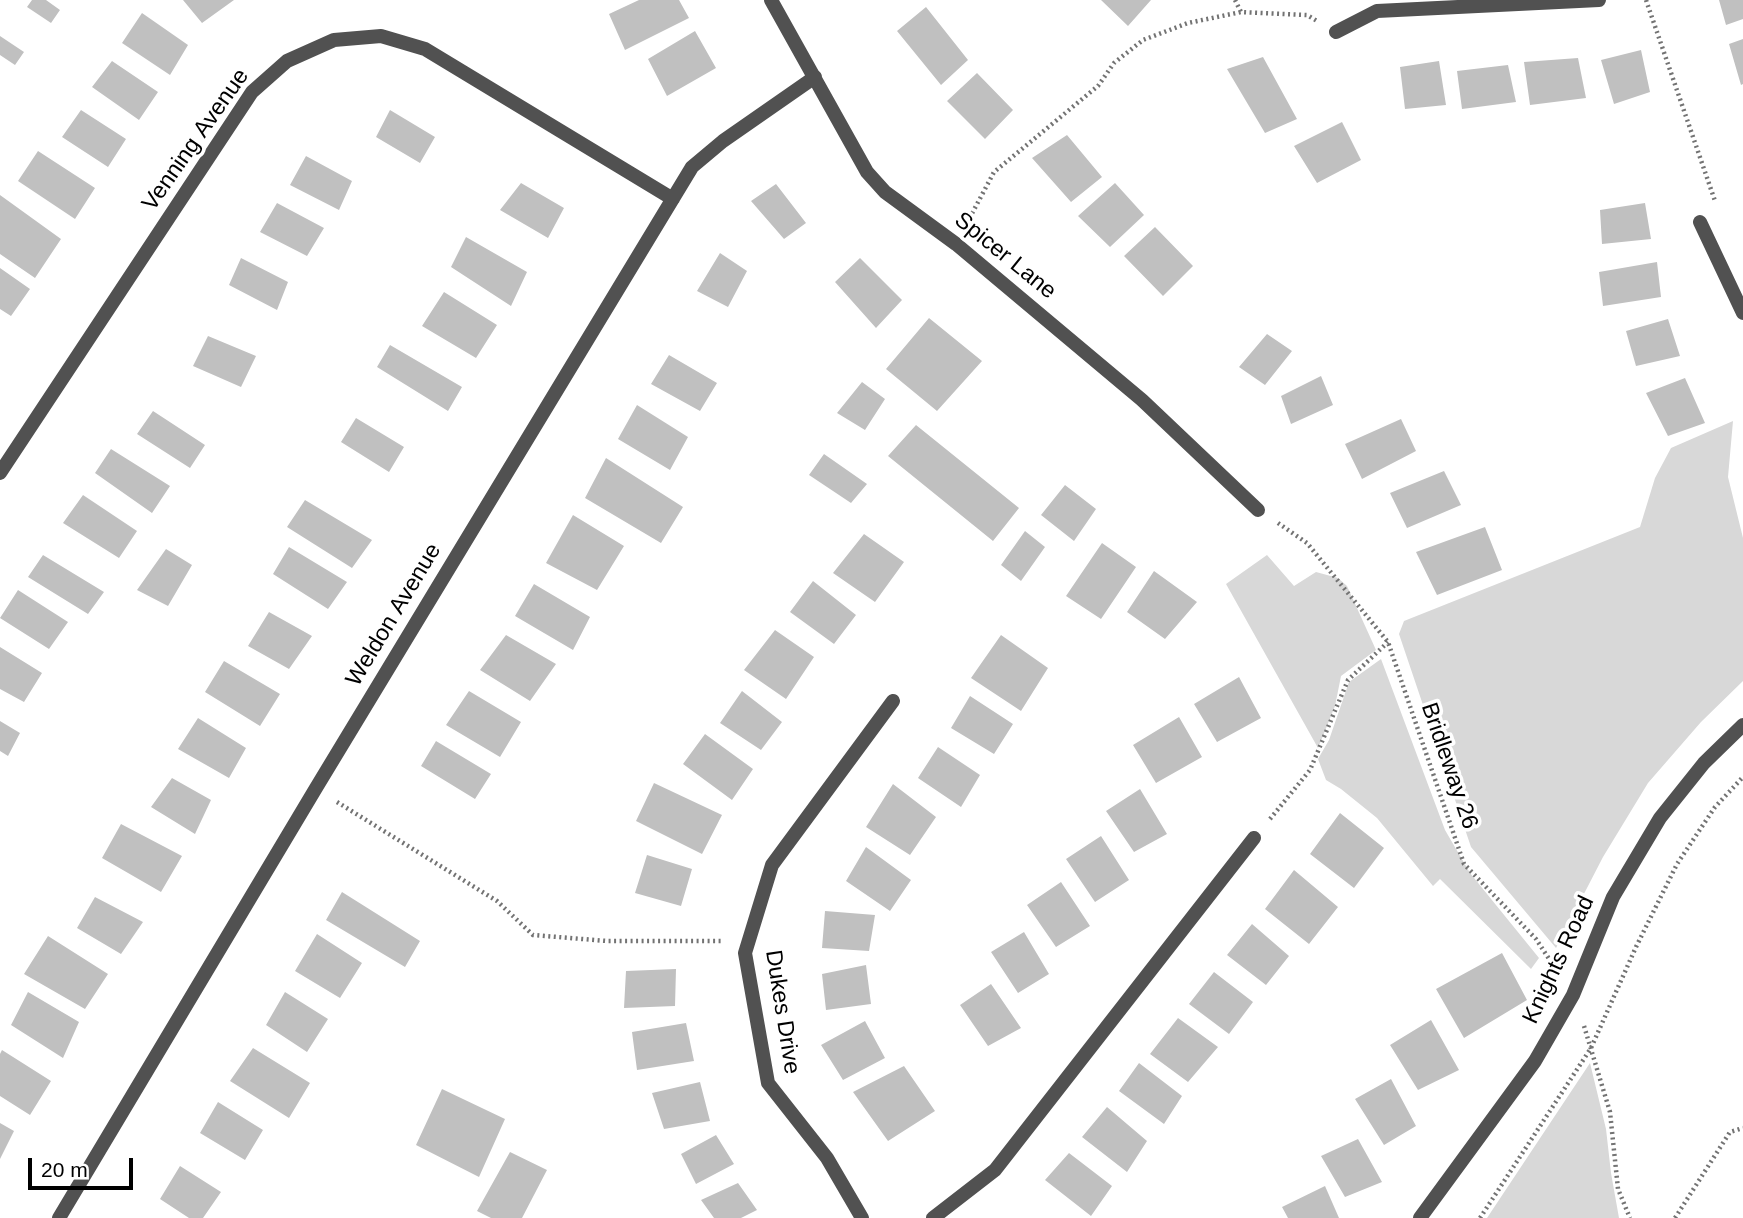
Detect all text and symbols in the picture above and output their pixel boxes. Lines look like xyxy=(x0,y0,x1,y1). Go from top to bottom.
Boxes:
street label: Venning Avenue xyxy=(137,64,255,216)
street label: Spicer Lane xyxy=(949,207,1061,305)
street label: Weldon Avenue xyxy=(341,539,447,691)
street label: Bridleway 26 xyxy=(1415,699,1483,833)
street label: Knights Road xyxy=(1517,892,1601,1028)
street label: Dukes Drive xyxy=(759,948,805,1076)
scale bar xyxy=(32,1144,136,1188)
text: 20 m xyxy=(41,1158,88,1181)

